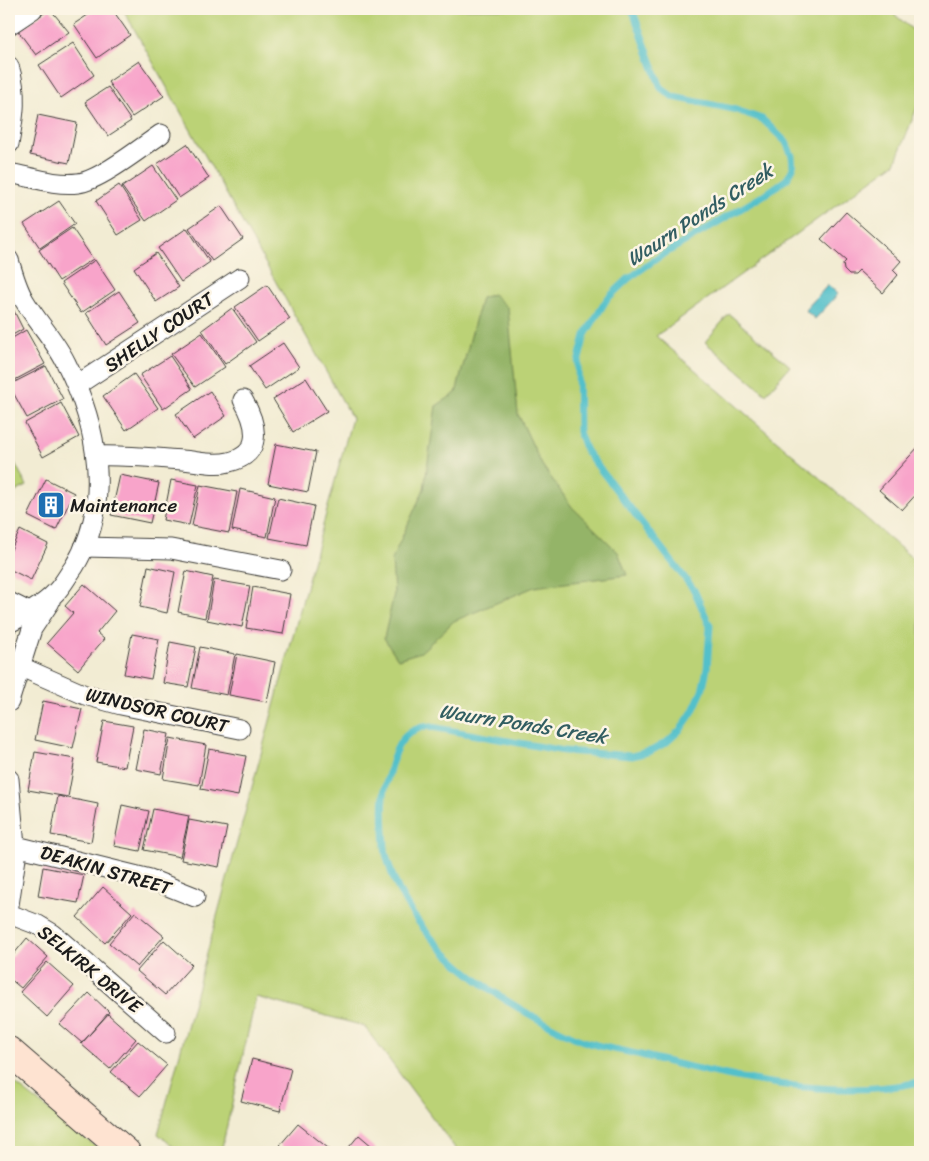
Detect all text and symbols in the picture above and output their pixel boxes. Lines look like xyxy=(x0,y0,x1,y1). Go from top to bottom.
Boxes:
water label: Waurn Ponds Creek xyxy=(620,153,782,276)
street label: SHELLY COURT xyxy=(97,282,221,381)
place label: Maintenance xyxy=(70,489,178,522)
building icon: Maintenance xyxy=(36,490,66,520)
street label: WINDSOR COURT xyxy=(82,678,232,743)
water label: Waurn Ponds Creek xyxy=(437,693,612,755)
street label: DEAKIN STREET xyxy=(37,836,177,905)
street label: SELKIRK DRIVE xyxy=(30,916,151,1023)

